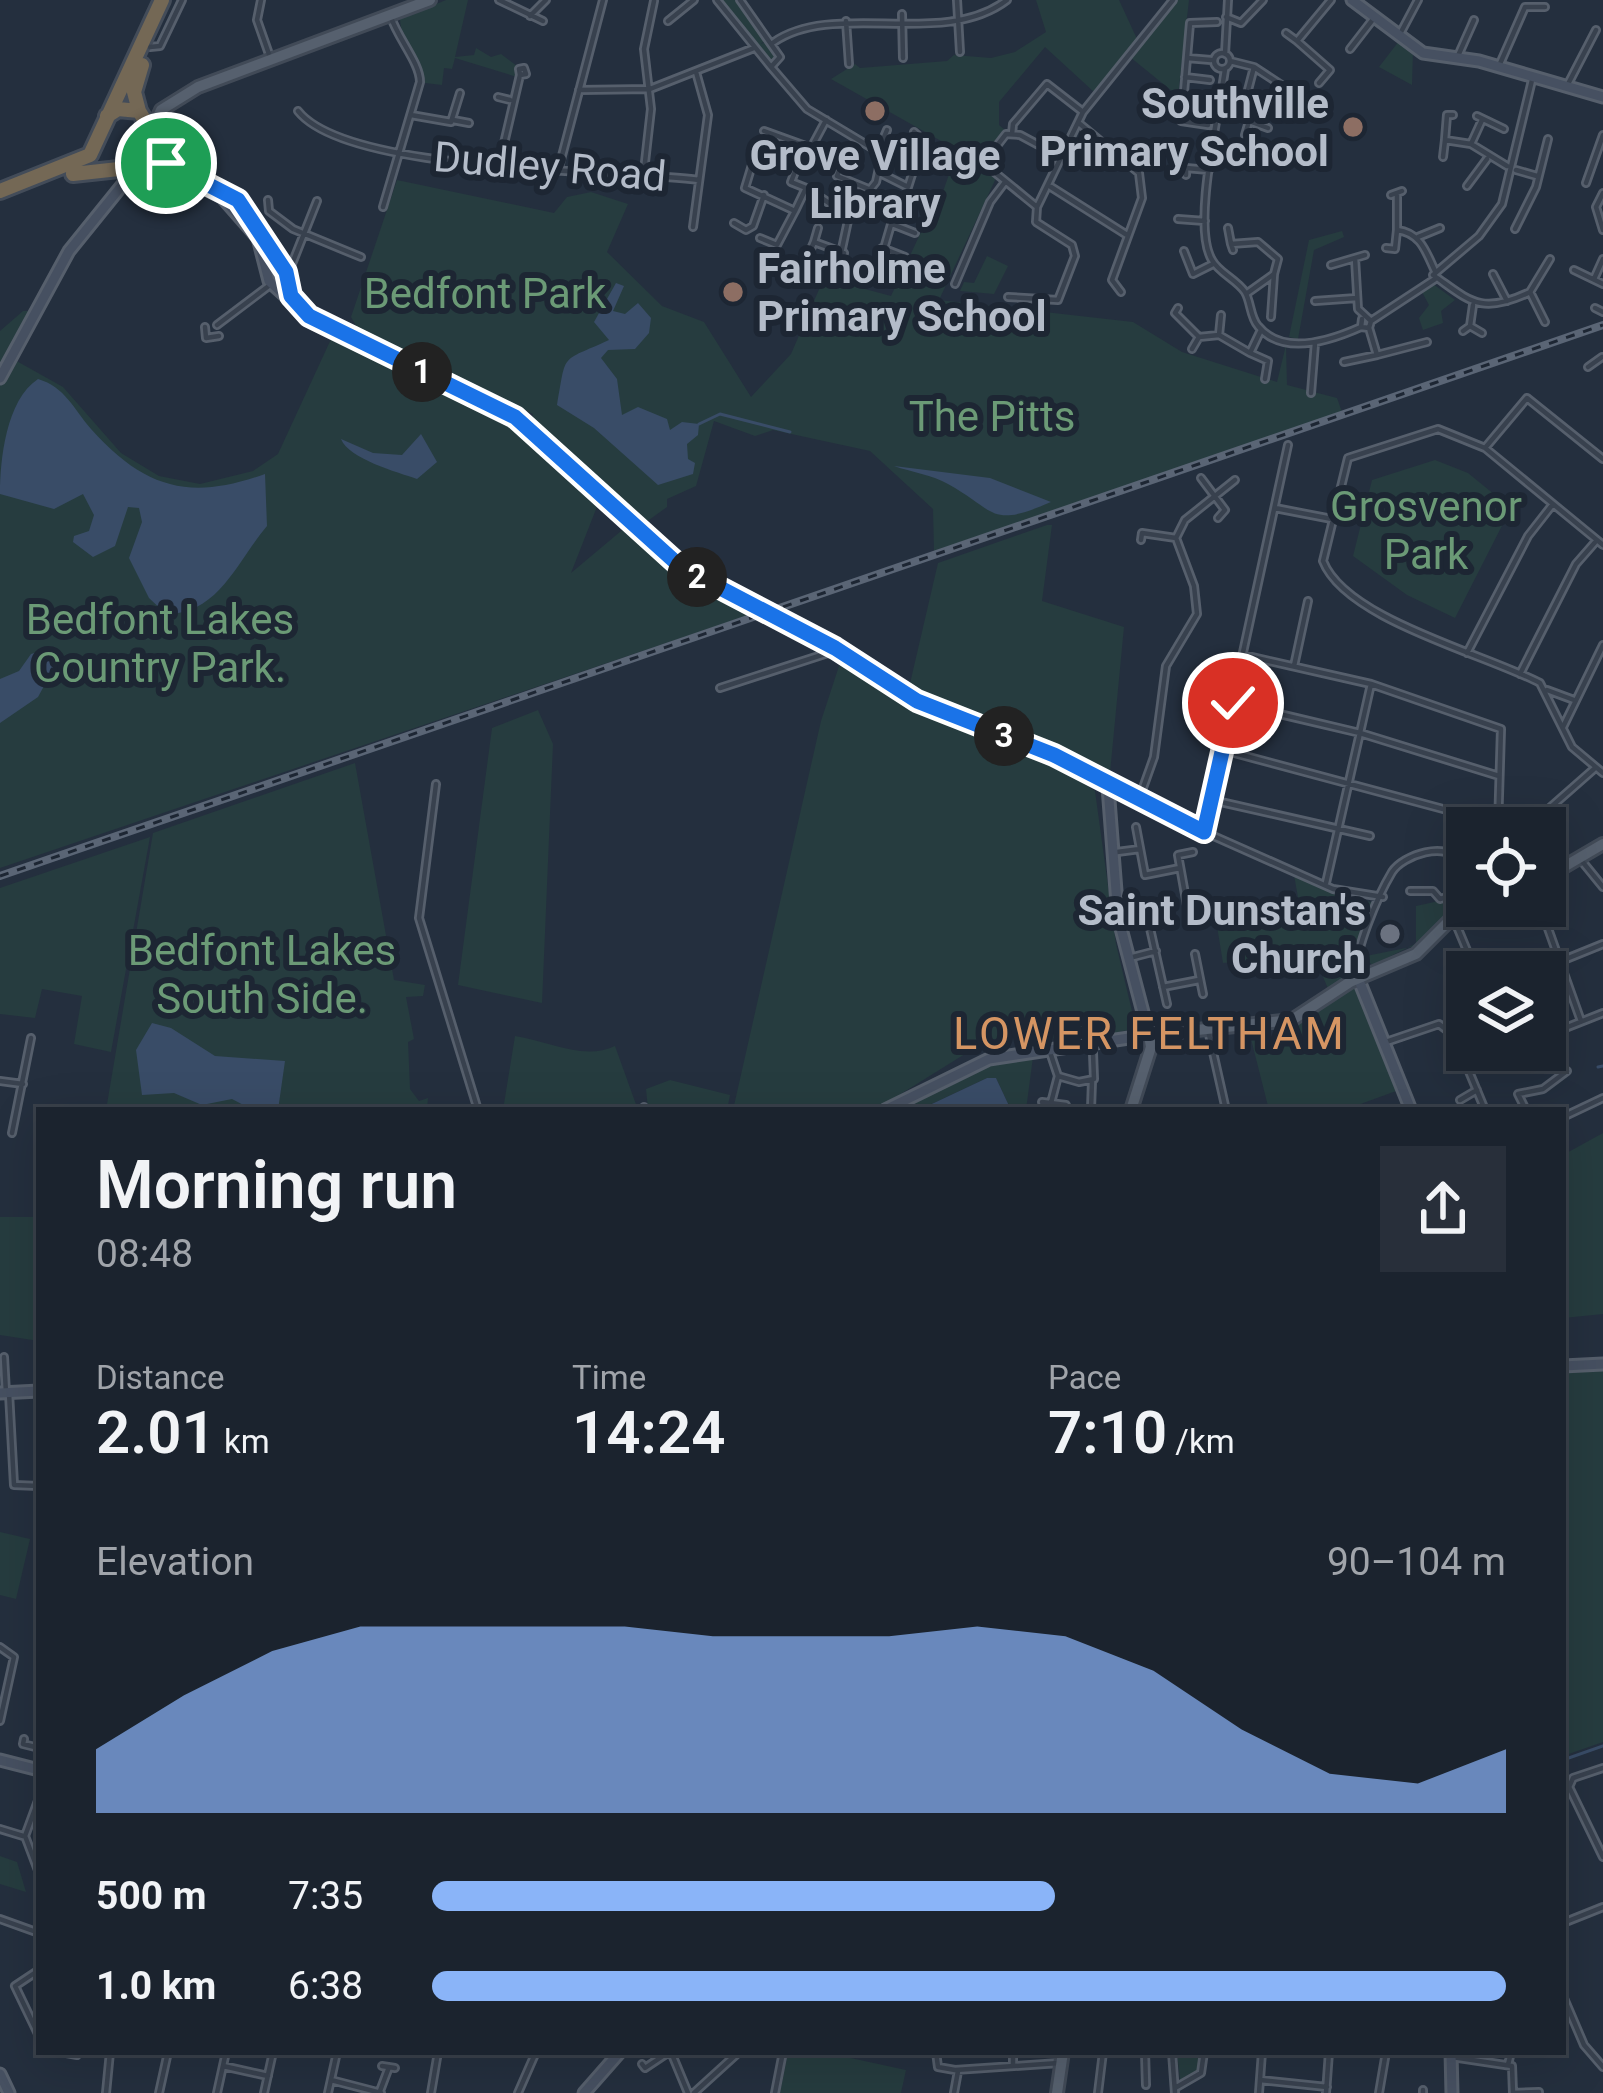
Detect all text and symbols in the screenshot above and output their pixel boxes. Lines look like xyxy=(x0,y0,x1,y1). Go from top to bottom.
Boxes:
place label: Southville Primary School xyxy=(1039,79,1329,176)
marker: Grove Village Library xyxy=(862,98,888,124)
pin xyxy=(115,112,217,214)
marker: Southville Primary School xyxy=(1340,114,1366,140)
icon: arrive xyxy=(133,130,199,196)
place label: Grove Village Library xyxy=(750,131,1000,228)
street label: Dudley Road xyxy=(432,132,668,201)
place label: Fairholme Primary School xyxy=(757,244,1047,341)
park label: Bedfont Park xyxy=(364,269,607,318)
marker: Fairholme Primary School xyxy=(720,279,746,305)
pin: 1 xyxy=(392,342,452,402)
text: 1 xyxy=(413,352,431,391)
park label: The Pitts xyxy=(909,392,1075,441)
park label: Grosvenor Park xyxy=(1330,482,1522,579)
pin: 2 xyxy=(667,547,727,607)
text: 2 xyxy=(688,557,706,596)
park label: Bedfont Lakes Country Park. xyxy=(26,595,294,692)
pin xyxy=(1182,652,1284,754)
icon: check xyxy=(1200,670,1266,736)
pin: 3 xyxy=(974,706,1034,766)
text: 3 xyxy=(995,716,1013,755)
map controls xyxy=(1446,807,1566,1071)
button: locate xyxy=(1446,807,1566,927)
place label: Saint Dunstan's Church xyxy=(1077,886,1366,983)
marker: Saint Dunstan's Church xyxy=(1377,921,1403,947)
park label: Bedfont Lakes South Side. xyxy=(128,926,396,1023)
button: layers xyxy=(1446,951,1566,1071)
district label: LOWER FELTHAM xyxy=(953,1007,1347,1060)
button: share xyxy=(1380,1146,1506,1272)
text: Morning run xyxy=(96,1147,457,1224)
text: 08:48 xyxy=(96,1231,193,1277)
text: Distance xyxy=(96,1358,224,1397)
text: Time xyxy=(572,1358,646,1397)
text: Pace xyxy=(1048,1358,1121,1397)
text: 2.01 xyxy=(96,1397,216,1468)
text: 14:24 xyxy=(572,1397,725,1468)
text: 7:10 xyxy=(1048,1397,1167,1468)
text: km xyxy=(216,1422,270,1461)
text: /km xyxy=(1167,1422,1235,1461)
text: Elevation xyxy=(96,1539,254,1585)
text: 90–104 m xyxy=(1327,1539,1506,1585)
text: 500 m xyxy=(96,1873,207,1919)
text: 7:35 xyxy=(288,1873,363,1919)
text: 1.0 km xyxy=(96,1963,216,2009)
text: 6:38 xyxy=(288,1963,363,2009)

